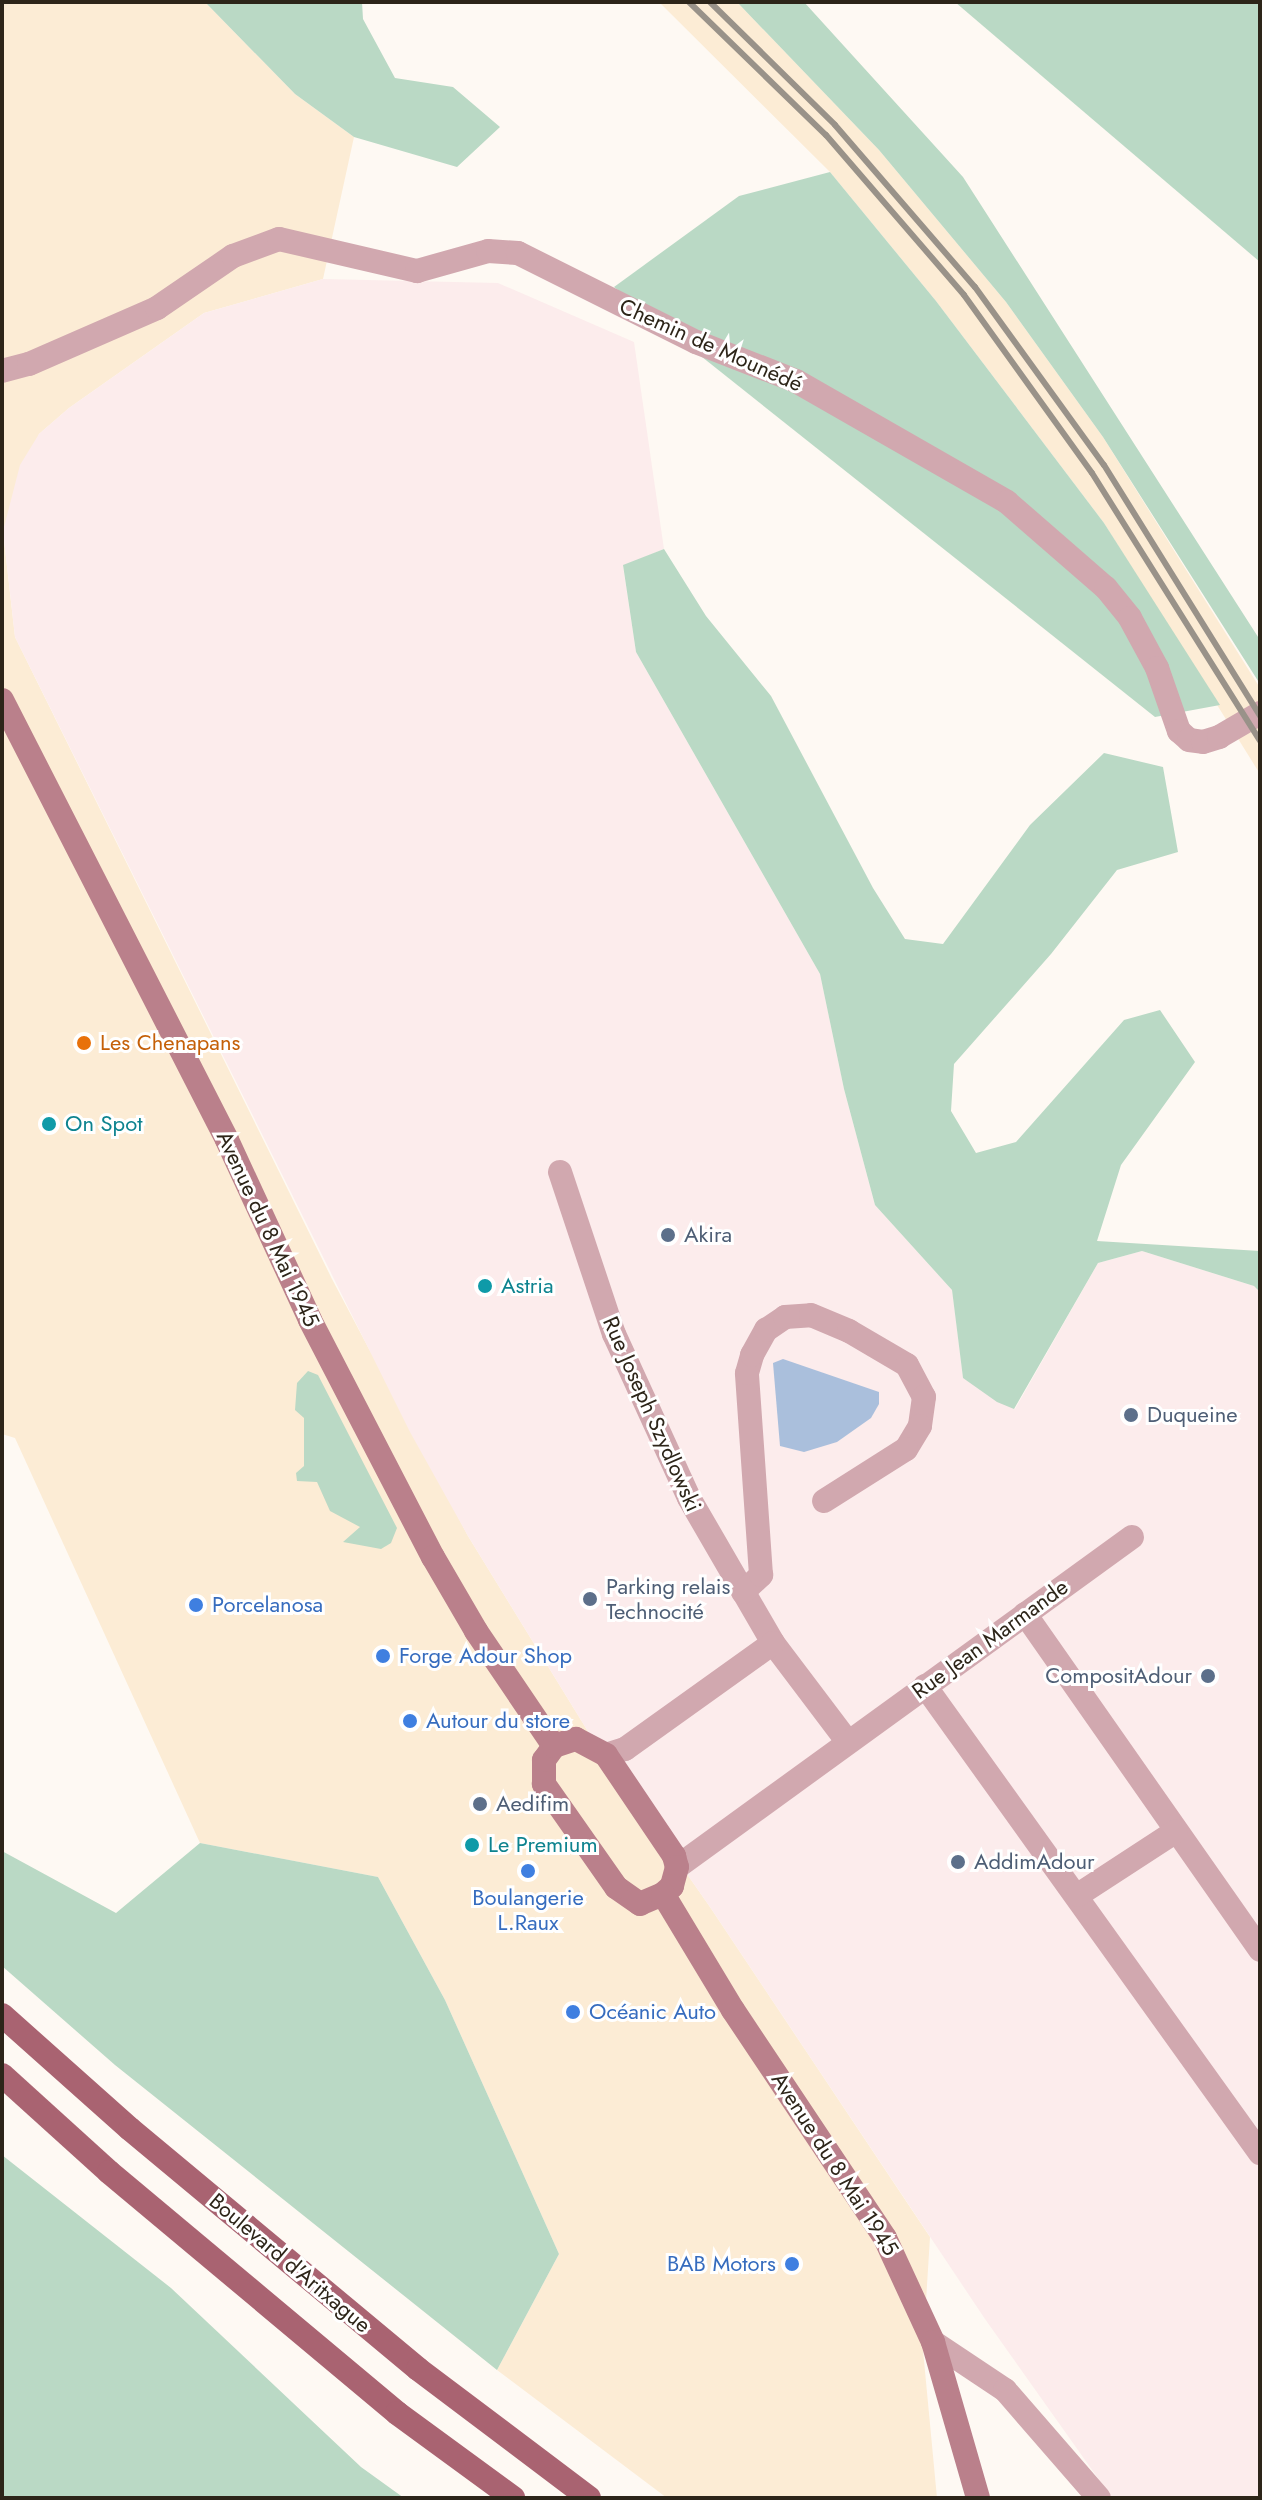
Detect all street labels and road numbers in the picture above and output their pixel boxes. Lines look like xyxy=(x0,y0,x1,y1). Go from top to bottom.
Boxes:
street label: Chemin de Mounédé xyxy=(615,293,807,397)
street label: Avenue du 8 Mai 1945 xyxy=(211,1127,325,1331)
street label: Rue Joseph Szydlowski xyxy=(597,1312,707,1516)
street label: Rue Jean Marmande xyxy=(907,1574,1073,1704)
street label: Avenue du 8 Mai 1945 xyxy=(766,2068,904,2260)
street label: Boulevard d'Aritxague xyxy=(204,2188,376,2338)

